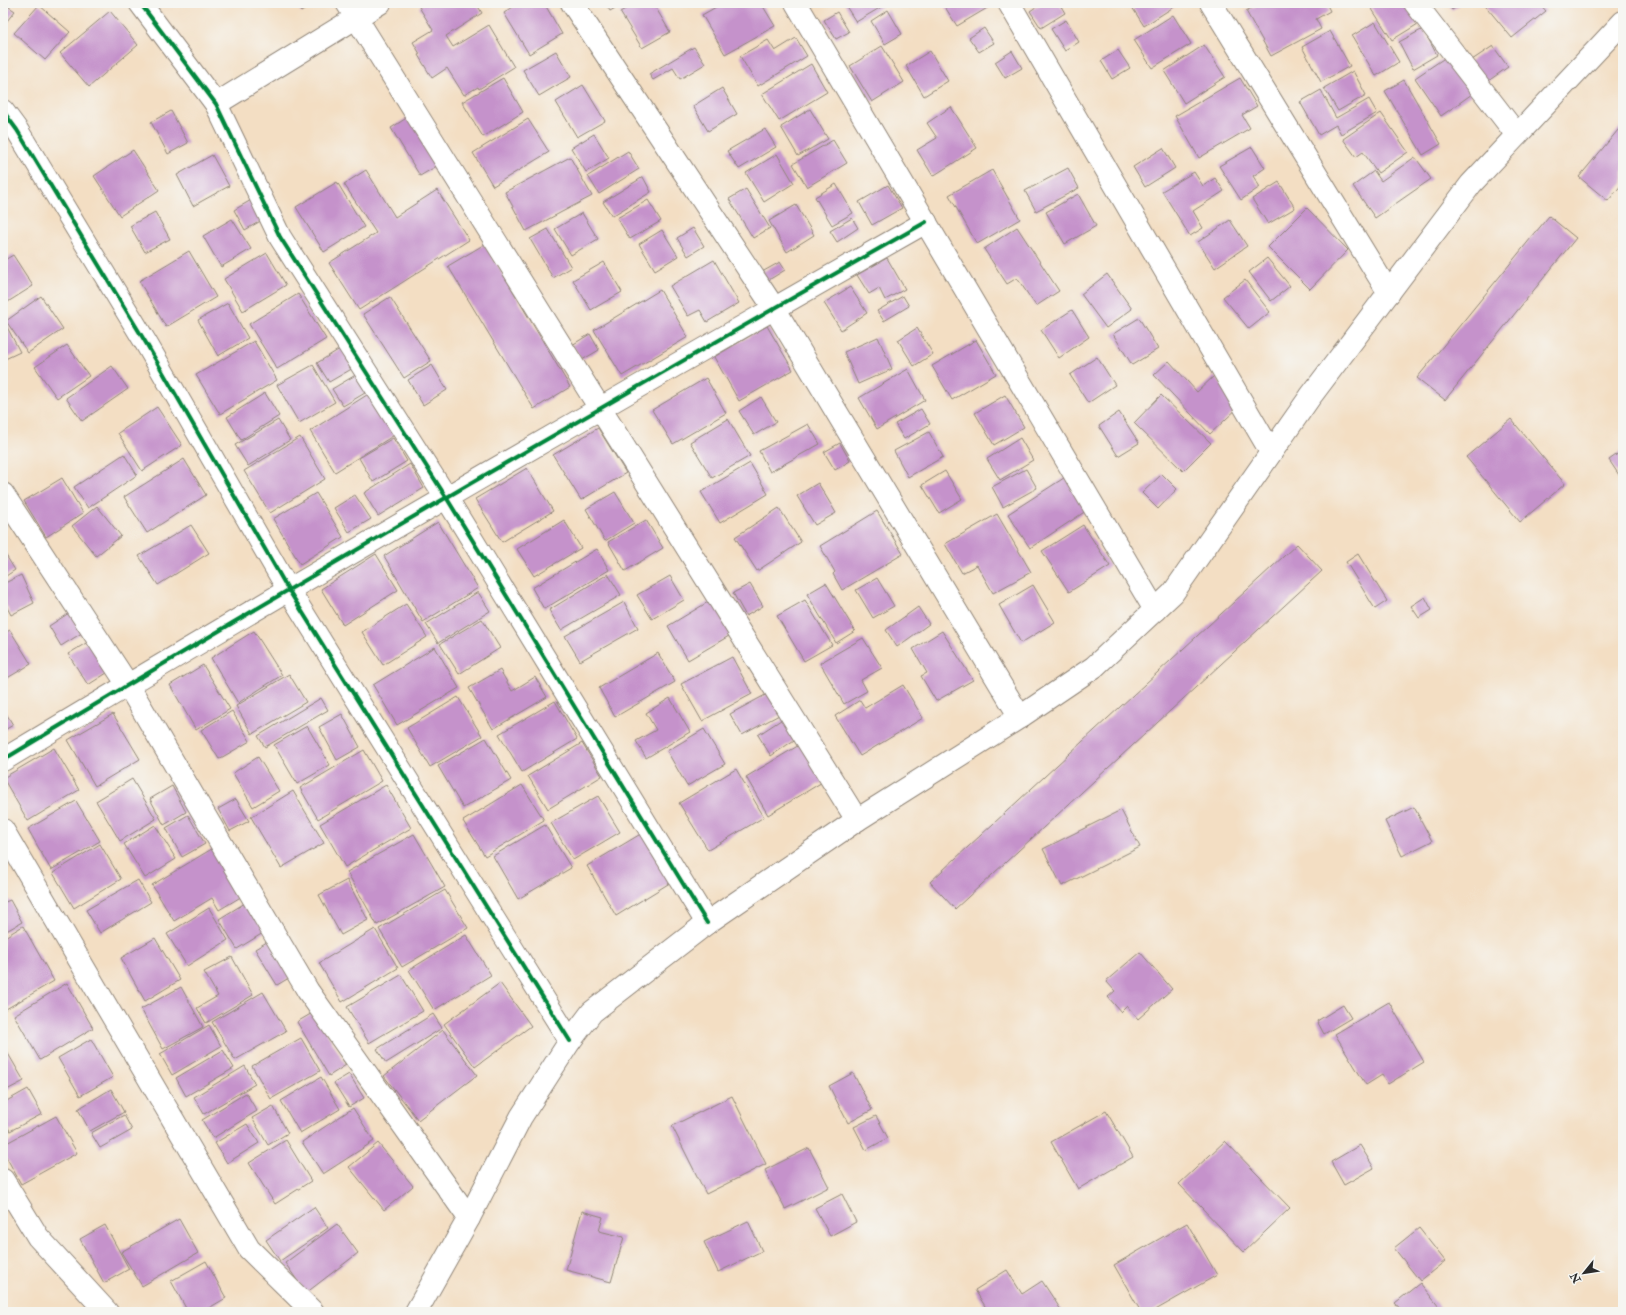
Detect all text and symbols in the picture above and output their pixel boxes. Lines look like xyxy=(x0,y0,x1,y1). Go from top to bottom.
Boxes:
north arrow xyxy=(1564,1253,1604,1293)
text: N xyxy=(1567,1269,1584,1286)

